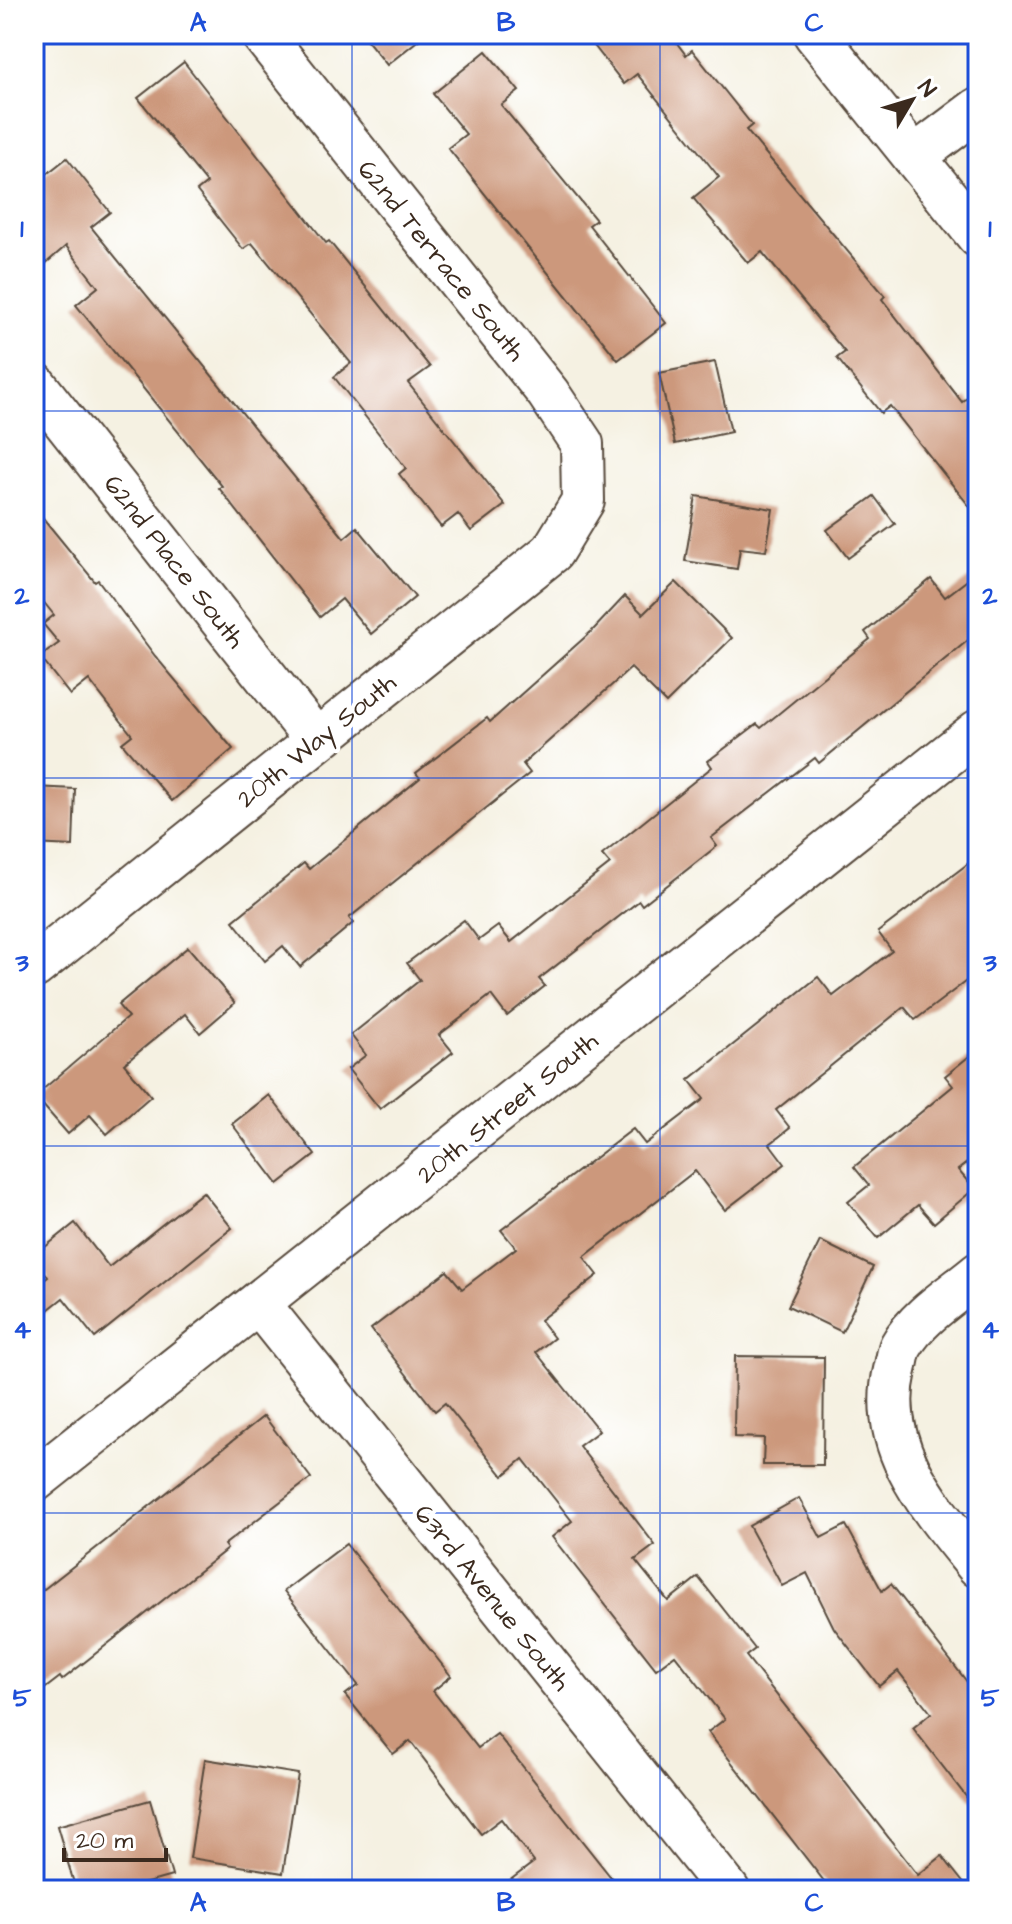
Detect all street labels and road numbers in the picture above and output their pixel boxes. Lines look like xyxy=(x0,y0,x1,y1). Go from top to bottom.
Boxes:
street label: 62nd Terrace South xyxy=(349,153,534,369)
street label: 62nd Place South xyxy=(95,468,253,656)
street label: 20th Way South xyxy=(229,665,405,818)
street label: 20th Street South xyxy=(409,1023,606,1192)
street label: 63rd Avenue South xyxy=(406,1497,579,1699)

